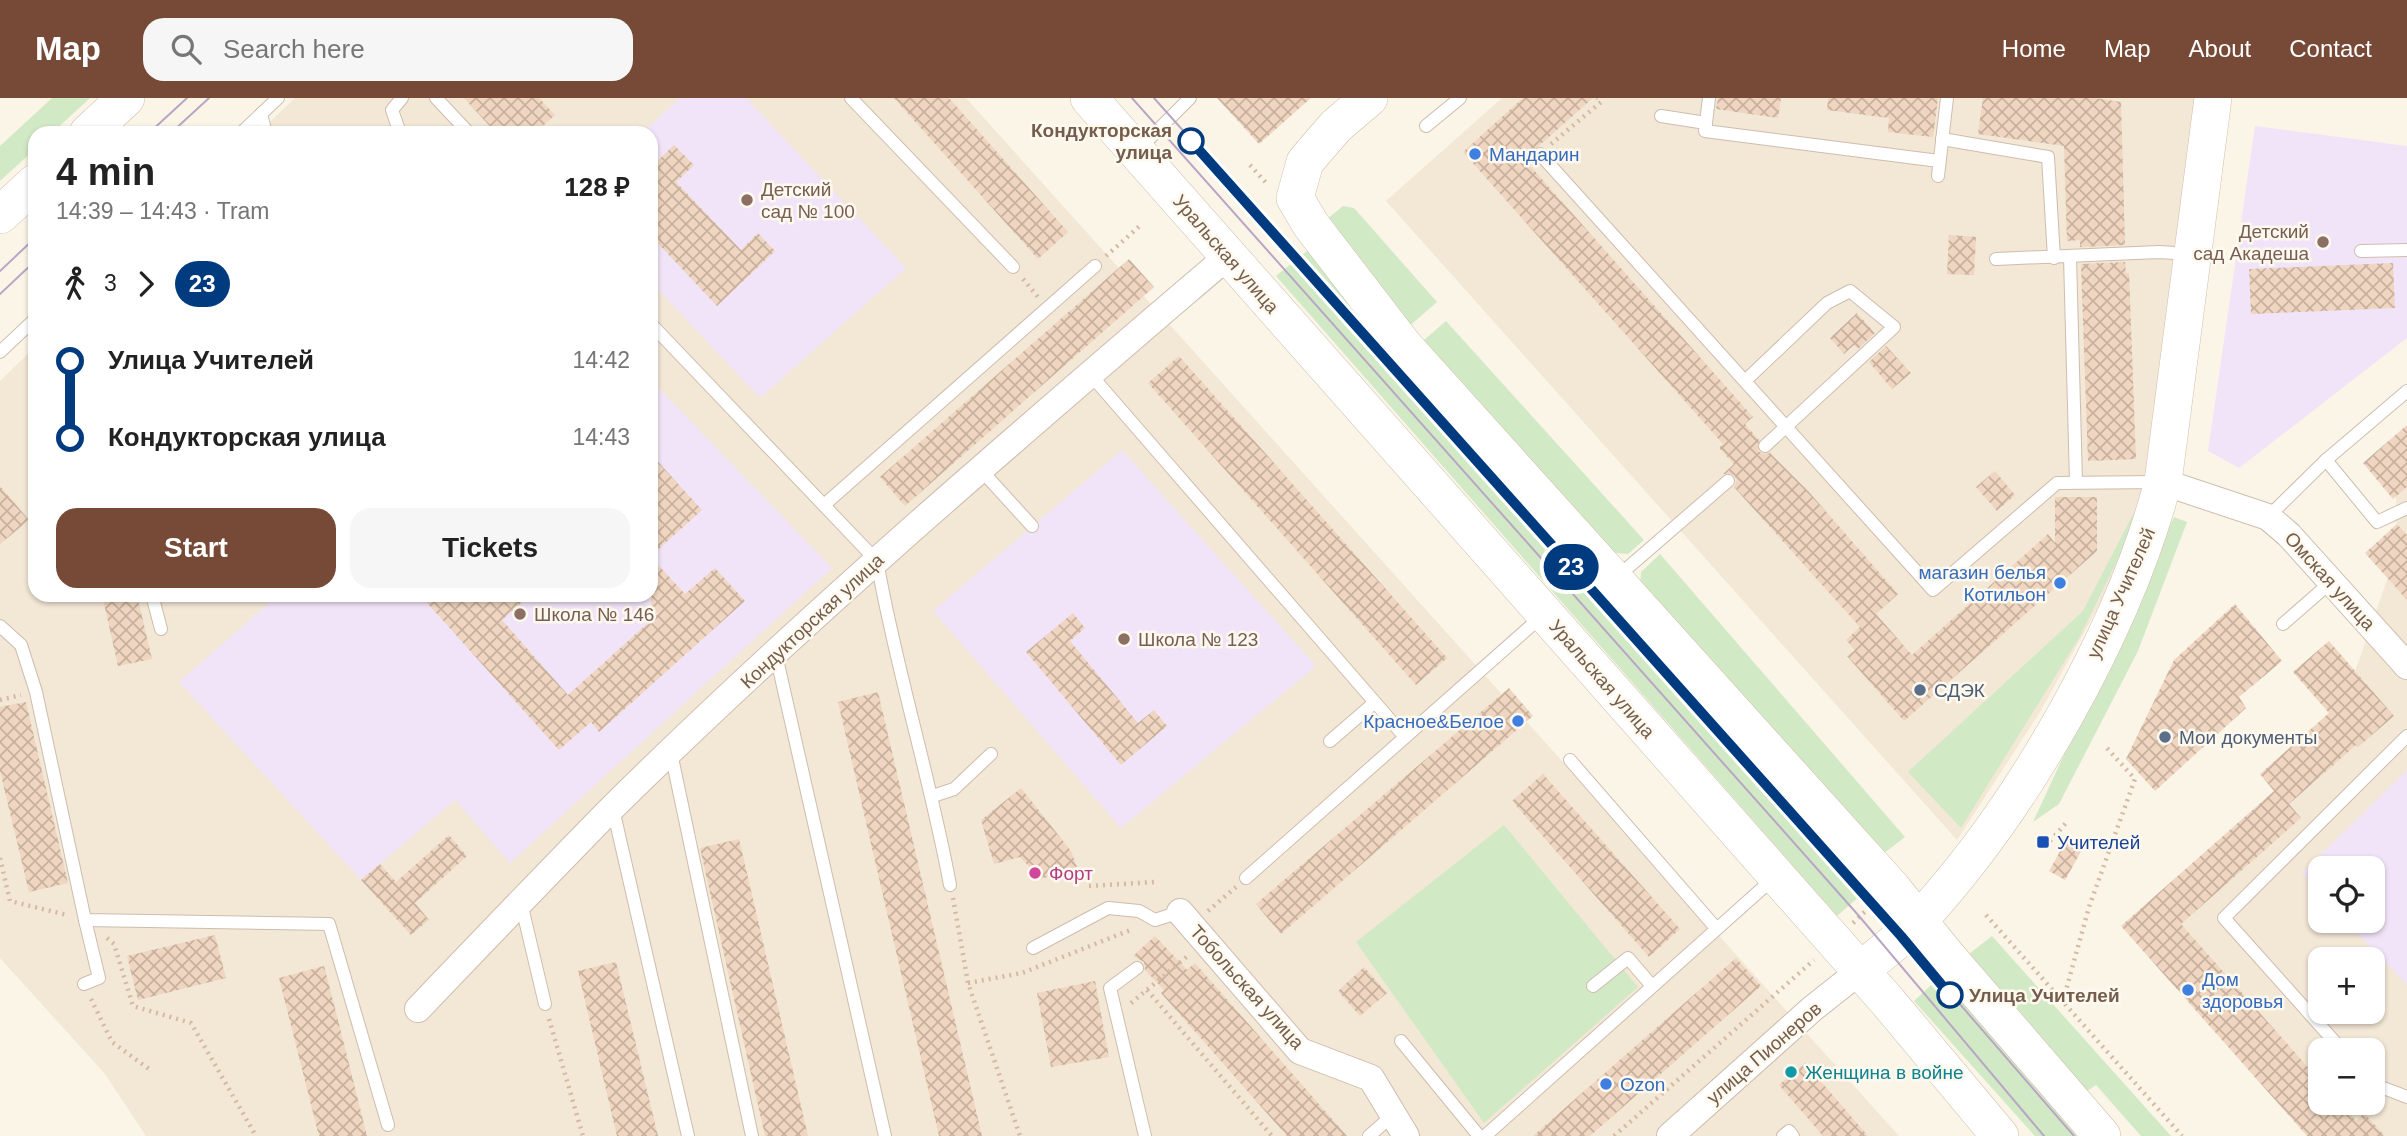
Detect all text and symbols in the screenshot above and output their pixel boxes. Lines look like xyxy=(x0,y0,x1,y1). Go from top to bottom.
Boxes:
search box xyxy=(143,18,633,81)
text: Map xyxy=(35,30,101,67)
icon: search xyxy=(167,30,205,68)
text: Search here xyxy=(223,34,365,64)
text: Home xyxy=(2002,35,2066,62)
text: Map xyxy=(2104,35,2151,62)
text: About xyxy=(2189,35,2251,62)
text: Contact xyxy=(2289,35,2372,62)
place label: Кондукторская улица xyxy=(1031,120,1172,163)
marker: Кондукторская улица xyxy=(1178,128,1204,154)
place label: Мандарин xyxy=(1489,144,1579,165)
marker: Мандарин xyxy=(1467,146,1483,162)
text: 4 min xyxy=(56,151,155,193)
text: 128 ₽ xyxy=(564,172,630,202)
place label: Детский сад № 100 xyxy=(761,179,855,222)
street label: Уральская улица xyxy=(1169,191,1283,318)
marker: Детский сад № 100 xyxy=(739,192,755,208)
text: 14:39 – 14:43 · Tram xyxy=(56,198,270,224)
place label: Детский сад Акадеша xyxy=(2193,221,2309,264)
marker: Детский сад Акадеша xyxy=(2315,234,2331,250)
icon: walk xyxy=(56,265,94,303)
icon: forward xyxy=(127,265,165,303)
text: 3 xyxy=(104,270,117,296)
text: 23 xyxy=(189,270,216,297)
text: Улица Учителей xyxy=(108,345,314,375)
text: 14:42 xyxy=(572,347,630,373)
text: Кондукторская улица xyxy=(108,422,386,452)
text: 14:43 xyxy=(572,424,630,450)
button: Start xyxy=(56,508,336,588)
button: Tickets xyxy=(350,508,630,588)
street label: улица Учителей xyxy=(2083,524,2159,662)
street label: Омская улица xyxy=(2281,528,2380,635)
line badge: 23 xyxy=(1540,544,1602,590)
street label: Кондукторская улица xyxy=(736,549,888,693)
text: 23 xyxy=(1558,553,1584,580)
place label: магазин белья Котильон xyxy=(1919,562,2046,605)
marker: магазин белья Котильон xyxy=(2052,575,2068,591)
place label: Школа № 146 xyxy=(534,604,654,625)
marker: Школа № 146 xyxy=(512,606,528,622)
street label: Уральская улица xyxy=(1545,616,1659,743)
place label: Школа № 123 xyxy=(1138,629,1258,650)
marker: Школа № 123 xyxy=(1116,631,1132,647)
place label: СДЭК xyxy=(1934,680,1985,701)
marker: СДЭК xyxy=(1912,682,1928,698)
place label: Красное&Белое xyxy=(1363,711,1504,732)
marker: Красное&Белое xyxy=(1510,713,1526,729)
place label: Мои документы xyxy=(2179,727,2317,748)
marker: Мои документы xyxy=(2157,729,2173,745)
place label: Учителей xyxy=(2057,832,2140,853)
marker: Учителей xyxy=(2035,834,2051,850)
map controls xyxy=(2308,856,2385,1115)
button: locate xyxy=(2308,856,2385,933)
place label: Форт xyxy=(1049,863,1093,884)
marker: Форт xyxy=(1027,865,1043,881)
street label: Тобольская улица xyxy=(1186,921,1308,1054)
button: + xyxy=(2308,947,2385,1024)
place label: Дом здоровья xyxy=(2202,969,2283,1012)
marker: Улица Учителей xyxy=(1937,982,1963,1008)
marker: Дом здоровья xyxy=(2180,982,2196,998)
place label: Улица Учителей xyxy=(1969,985,2120,1006)
street label: улица Пионеров xyxy=(1703,998,1825,1108)
button: − xyxy=(2308,1038,2385,1115)
place label: Женщина в войне xyxy=(1805,1062,1963,1083)
marker: Женщина в войне xyxy=(1783,1064,1799,1080)
place label: Ozon xyxy=(1620,1074,1665,1095)
marker: Ozon xyxy=(1598,1076,1614,1092)

